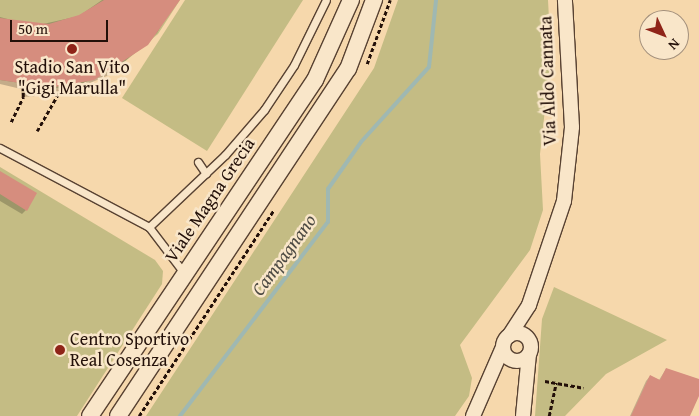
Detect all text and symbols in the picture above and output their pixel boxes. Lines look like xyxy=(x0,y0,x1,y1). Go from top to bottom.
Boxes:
scale bar xyxy=(12,10,110,42)
north arrow xyxy=(639,10,689,60)
street label: Via Aldo Cannata xyxy=(535,16,561,146)
text: 50 m xyxy=(18,18,48,39)
text: N xyxy=(664,34,685,55)
marker: Stadio San Vito "Gigi Marulla" xyxy=(66,43,78,55)
place label: Stadio San Vito "Gigi Marulla" xyxy=(14,57,130,100)
street label: Viale Magna Grecia xyxy=(160,134,260,266)
water label: Campagnano xyxy=(247,210,321,300)
place label: Centro Sportivo Real Cosenza xyxy=(70,329,189,372)
marker: Centro Sportivo Real Cosenza xyxy=(54,344,66,356)

